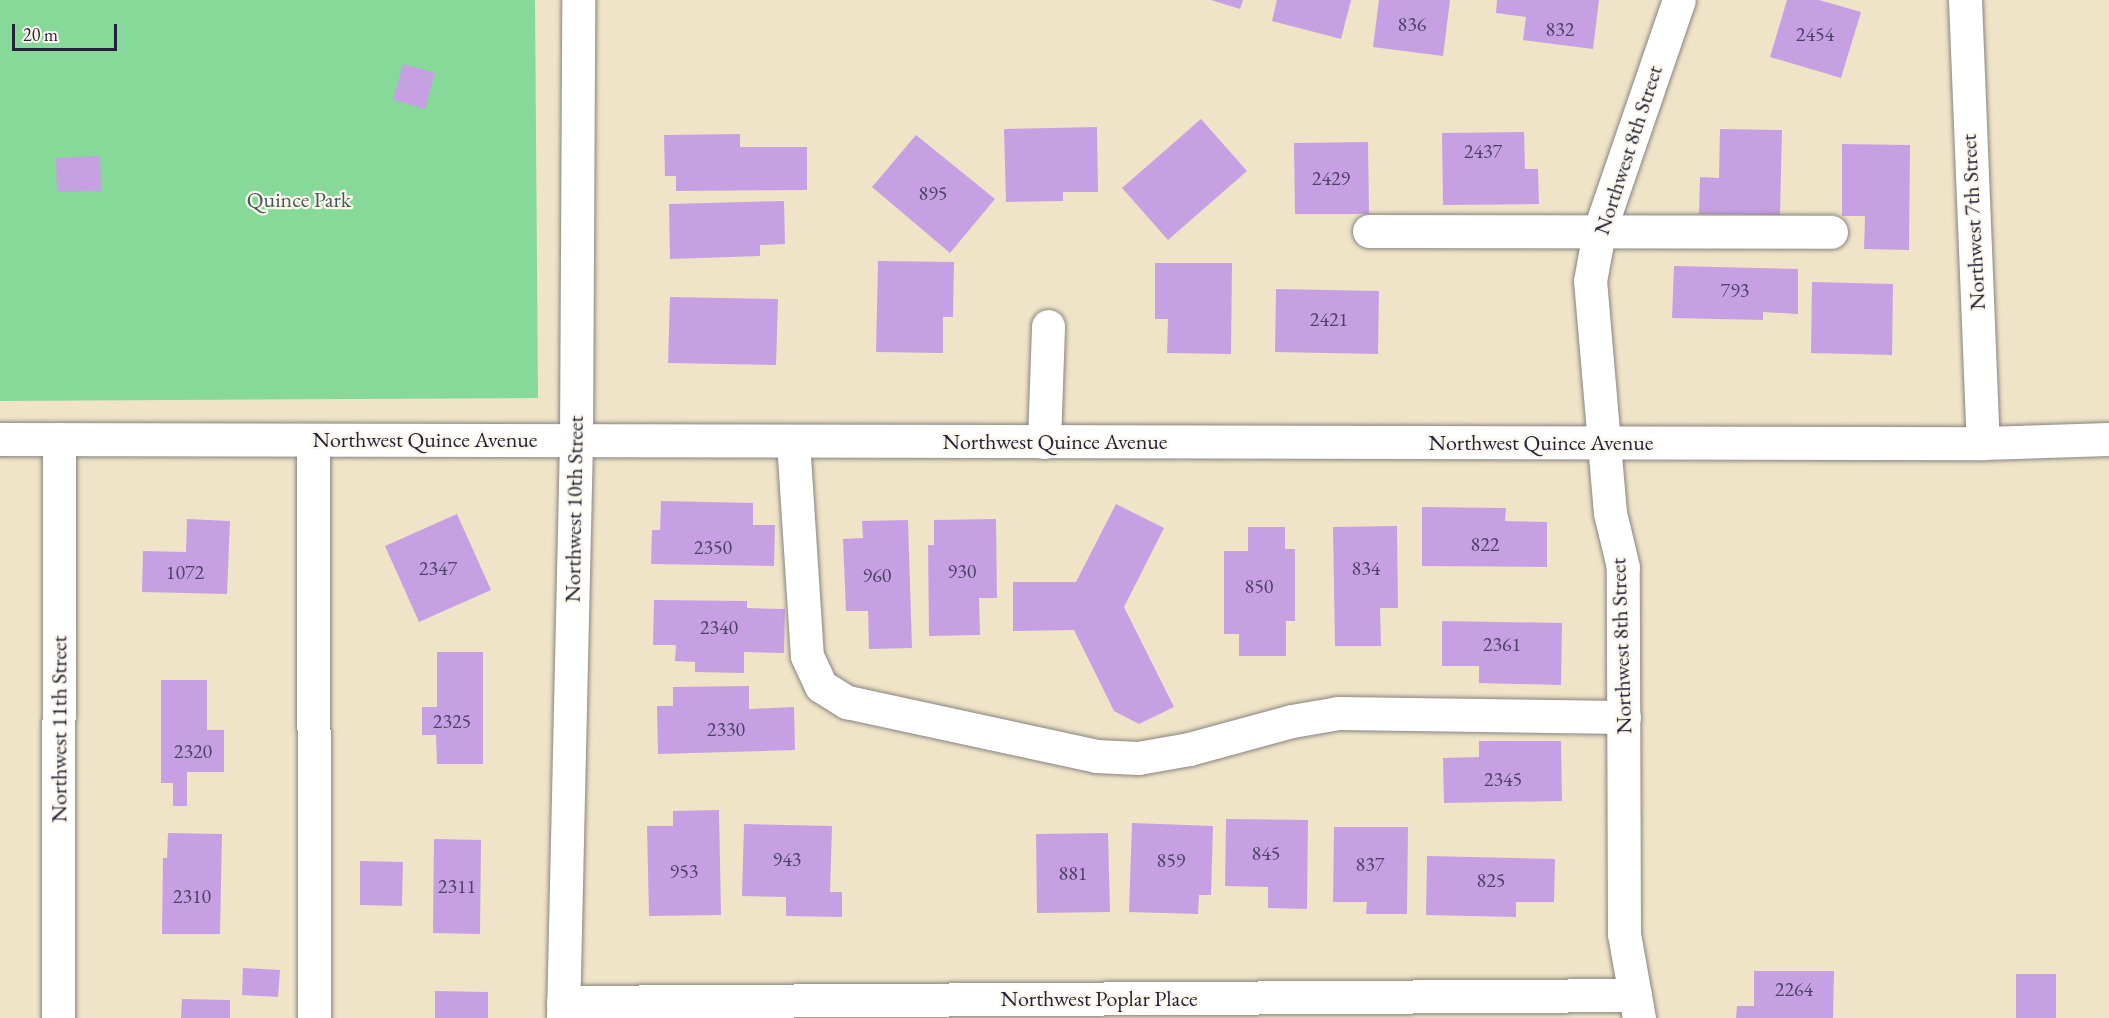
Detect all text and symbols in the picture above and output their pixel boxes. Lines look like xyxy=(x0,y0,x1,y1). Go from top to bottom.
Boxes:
scale bar xyxy=(15,12,120,50)
house number: 836 xyxy=(1398,12,1426,36)
house number: 832 xyxy=(1546,17,1574,41)
house number: 2454 xyxy=(1796,22,1834,46)
text: 20 m xyxy=(23,23,58,46)
street label: Northwest 8th Street xyxy=(1588,62,1668,238)
street label: Northwest 7th Street xyxy=(1955,133,1991,311)
house number: 2437 xyxy=(1464,139,1502,163)
house number: 2429 xyxy=(1312,166,1350,190)
house number: 895 xyxy=(919,181,947,205)
park label: Quince Park xyxy=(247,187,351,213)
house number: 793 xyxy=(1721,278,1749,302)
house number: 2421 xyxy=(1310,307,1348,331)
street label: Northwest 10th Street xyxy=(559,415,589,603)
street label: Northwest Quince Avenue xyxy=(313,427,537,453)
street label: Northwest Quince Avenue xyxy=(943,429,1167,455)
street label: Northwest Quince Avenue xyxy=(1429,430,1653,456)
house number: 822 xyxy=(1471,532,1499,556)
house number: 2350 xyxy=(694,535,732,559)
house number: 2347 xyxy=(419,556,457,580)
house number: 834 xyxy=(1352,556,1380,580)
street label: Northwest 8th Street xyxy=(1605,557,1637,735)
house number: 930 xyxy=(948,559,976,583)
house number: 1072 xyxy=(166,560,204,584)
house number: 960 xyxy=(863,563,891,587)
house number: 850 xyxy=(1245,574,1273,598)
house number: 2340 xyxy=(700,615,738,639)
house number: 2361 xyxy=(1483,632,1521,656)
street label: Northwest 11th Street xyxy=(46,636,72,822)
house number: 2325 xyxy=(433,709,471,733)
house number: 2330 xyxy=(707,717,745,741)
house number: 2320 xyxy=(174,739,212,763)
house number: 2345 xyxy=(1484,767,1522,791)
house number: 845 xyxy=(1252,841,1280,865)
house number: 943 xyxy=(773,847,801,871)
house number: 859 xyxy=(1157,848,1185,872)
house number: 837 xyxy=(1356,852,1384,876)
house number: 953 xyxy=(670,859,698,883)
house number: 881 xyxy=(1059,861,1087,885)
house number: 825 xyxy=(1477,868,1505,892)
house number: 2311 xyxy=(438,874,476,898)
house number: 2310 xyxy=(173,884,211,908)
house number: 2264 xyxy=(1775,977,1813,1001)
street label: Northwest Poplar Place xyxy=(1001,986,1197,1012)

